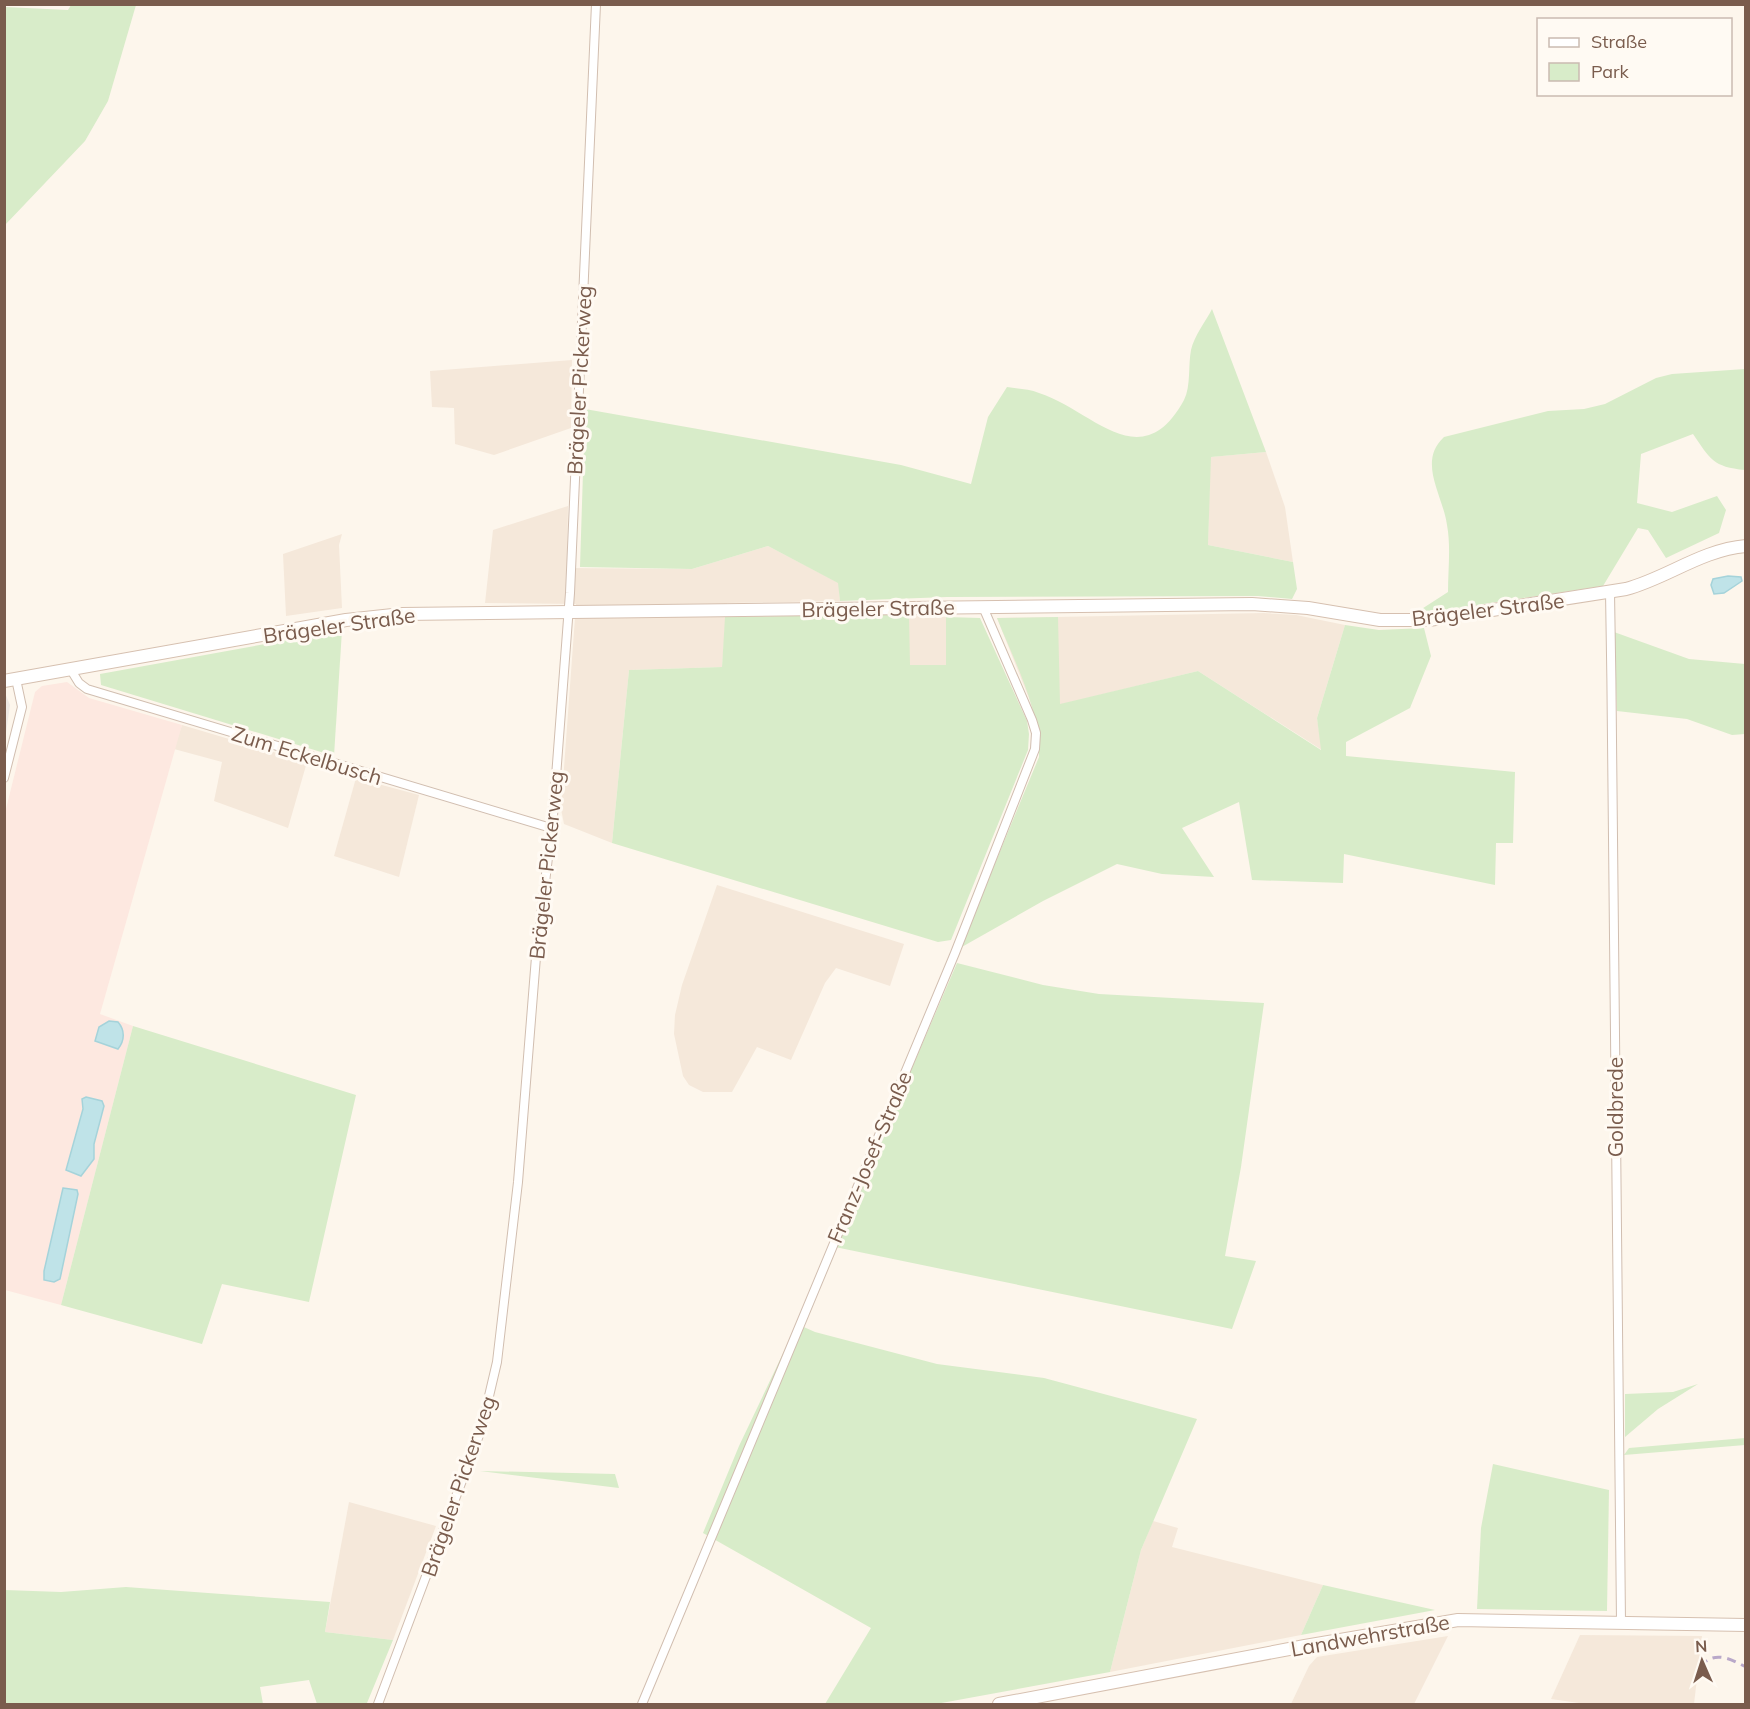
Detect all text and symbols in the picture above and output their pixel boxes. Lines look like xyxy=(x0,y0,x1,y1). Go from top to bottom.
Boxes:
legend xyxy=(1537,18,1732,96)
text: Straße xyxy=(1591,30,1647,53)
text: Park xyxy=(1591,60,1630,83)
street label: Brägeler Pickerweg xyxy=(561,285,597,475)
street label: Brägeler Straße xyxy=(1410,587,1566,631)
street label: Brägeler Straße xyxy=(801,594,955,622)
street label: Brägeler Straße xyxy=(261,601,417,649)
street label: Zum Eckelbusch xyxy=(229,720,385,790)
street label: Brägeler Pickerweg xyxy=(523,769,569,961)
street label: Goldbrede xyxy=(1602,1057,1628,1157)
street label: Franz-Josef-Straße xyxy=(821,1067,917,1247)
street label: Brägeler Pickerweg xyxy=(415,1392,501,1580)
street label: Landwehrstraße xyxy=(1289,1608,1451,1662)
north arrow xyxy=(1672,1631,1732,1691)
text: N xyxy=(1695,1636,1708,1656)

